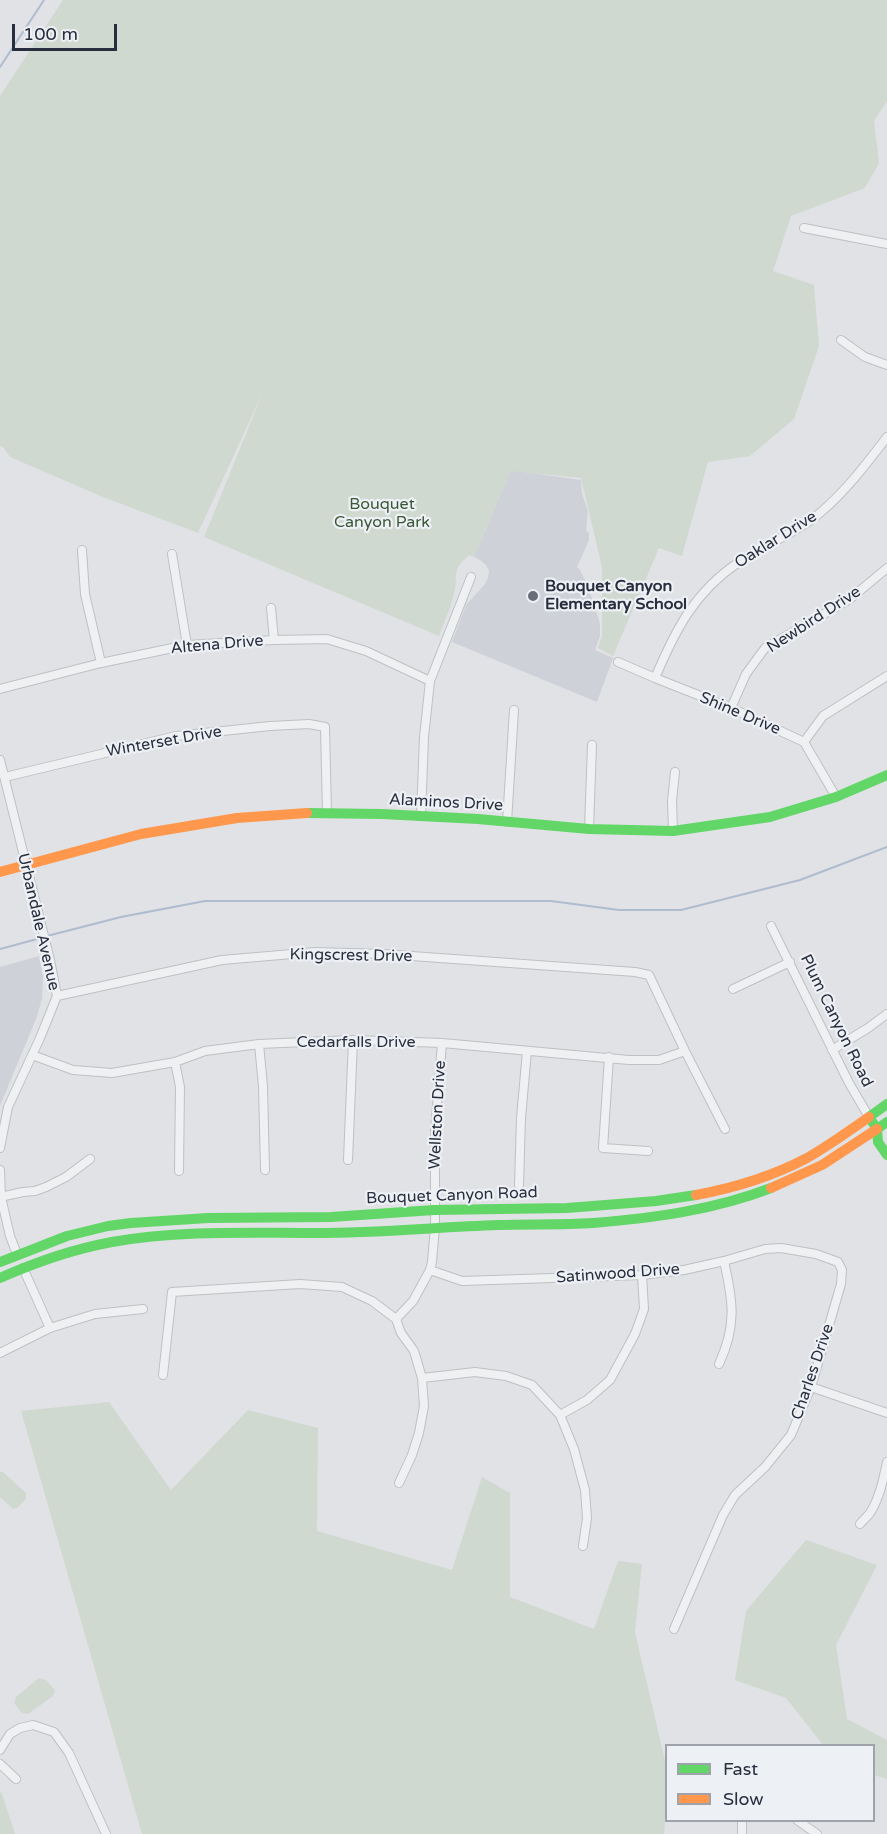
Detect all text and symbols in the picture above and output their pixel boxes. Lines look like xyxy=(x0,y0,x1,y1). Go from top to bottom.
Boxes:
scale bar xyxy=(15,12,120,50)
text: 100 m xyxy=(23,23,78,45)
park label: Bouquet Canyon Park xyxy=(334,495,430,533)
street label: Oaklar Drive xyxy=(731,507,821,573)
place label: Bouquet Canyon Elementary School xyxy=(545,577,687,615)
street label: Newbird Drive xyxy=(764,583,864,657)
marker: Bouquet Canyon Elementary School xyxy=(526,589,540,603)
street label: Altena Drive xyxy=(170,631,264,659)
street label: Shine Drive xyxy=(697,688,783,740)
street label: Winterset Drive xyxy=(105,722,223,762)
street label: Alaminos Drive xyxy=(388,790,504,816)
street label: Urbandale Avenue xyxy=(13,851,63,993)
street label: Kingscrest Drive xyxy=(289,945,413,967)
street label: Plum Canyon Road xyxy=(796,952,876,1090)
street label: Cedarfalls Drive xyxy=(296,1033,416,1053)
street label: Wellston Drive xyxy=(426,1060,450,1170)
street label: Bouquet Canyon Road xyxy=(366,1183,538,1209)
street label: Satinwood Drive xyxy=(555,1260,681,1288)
street label: Charles Drive xyxy=(788,1321,838,1423)
legend xyxy=(665,1744,875,1822)
text: Fast xyxy=(723,1758,758,1780)
text: Slow xyxy=(723,1788,764,1810)

